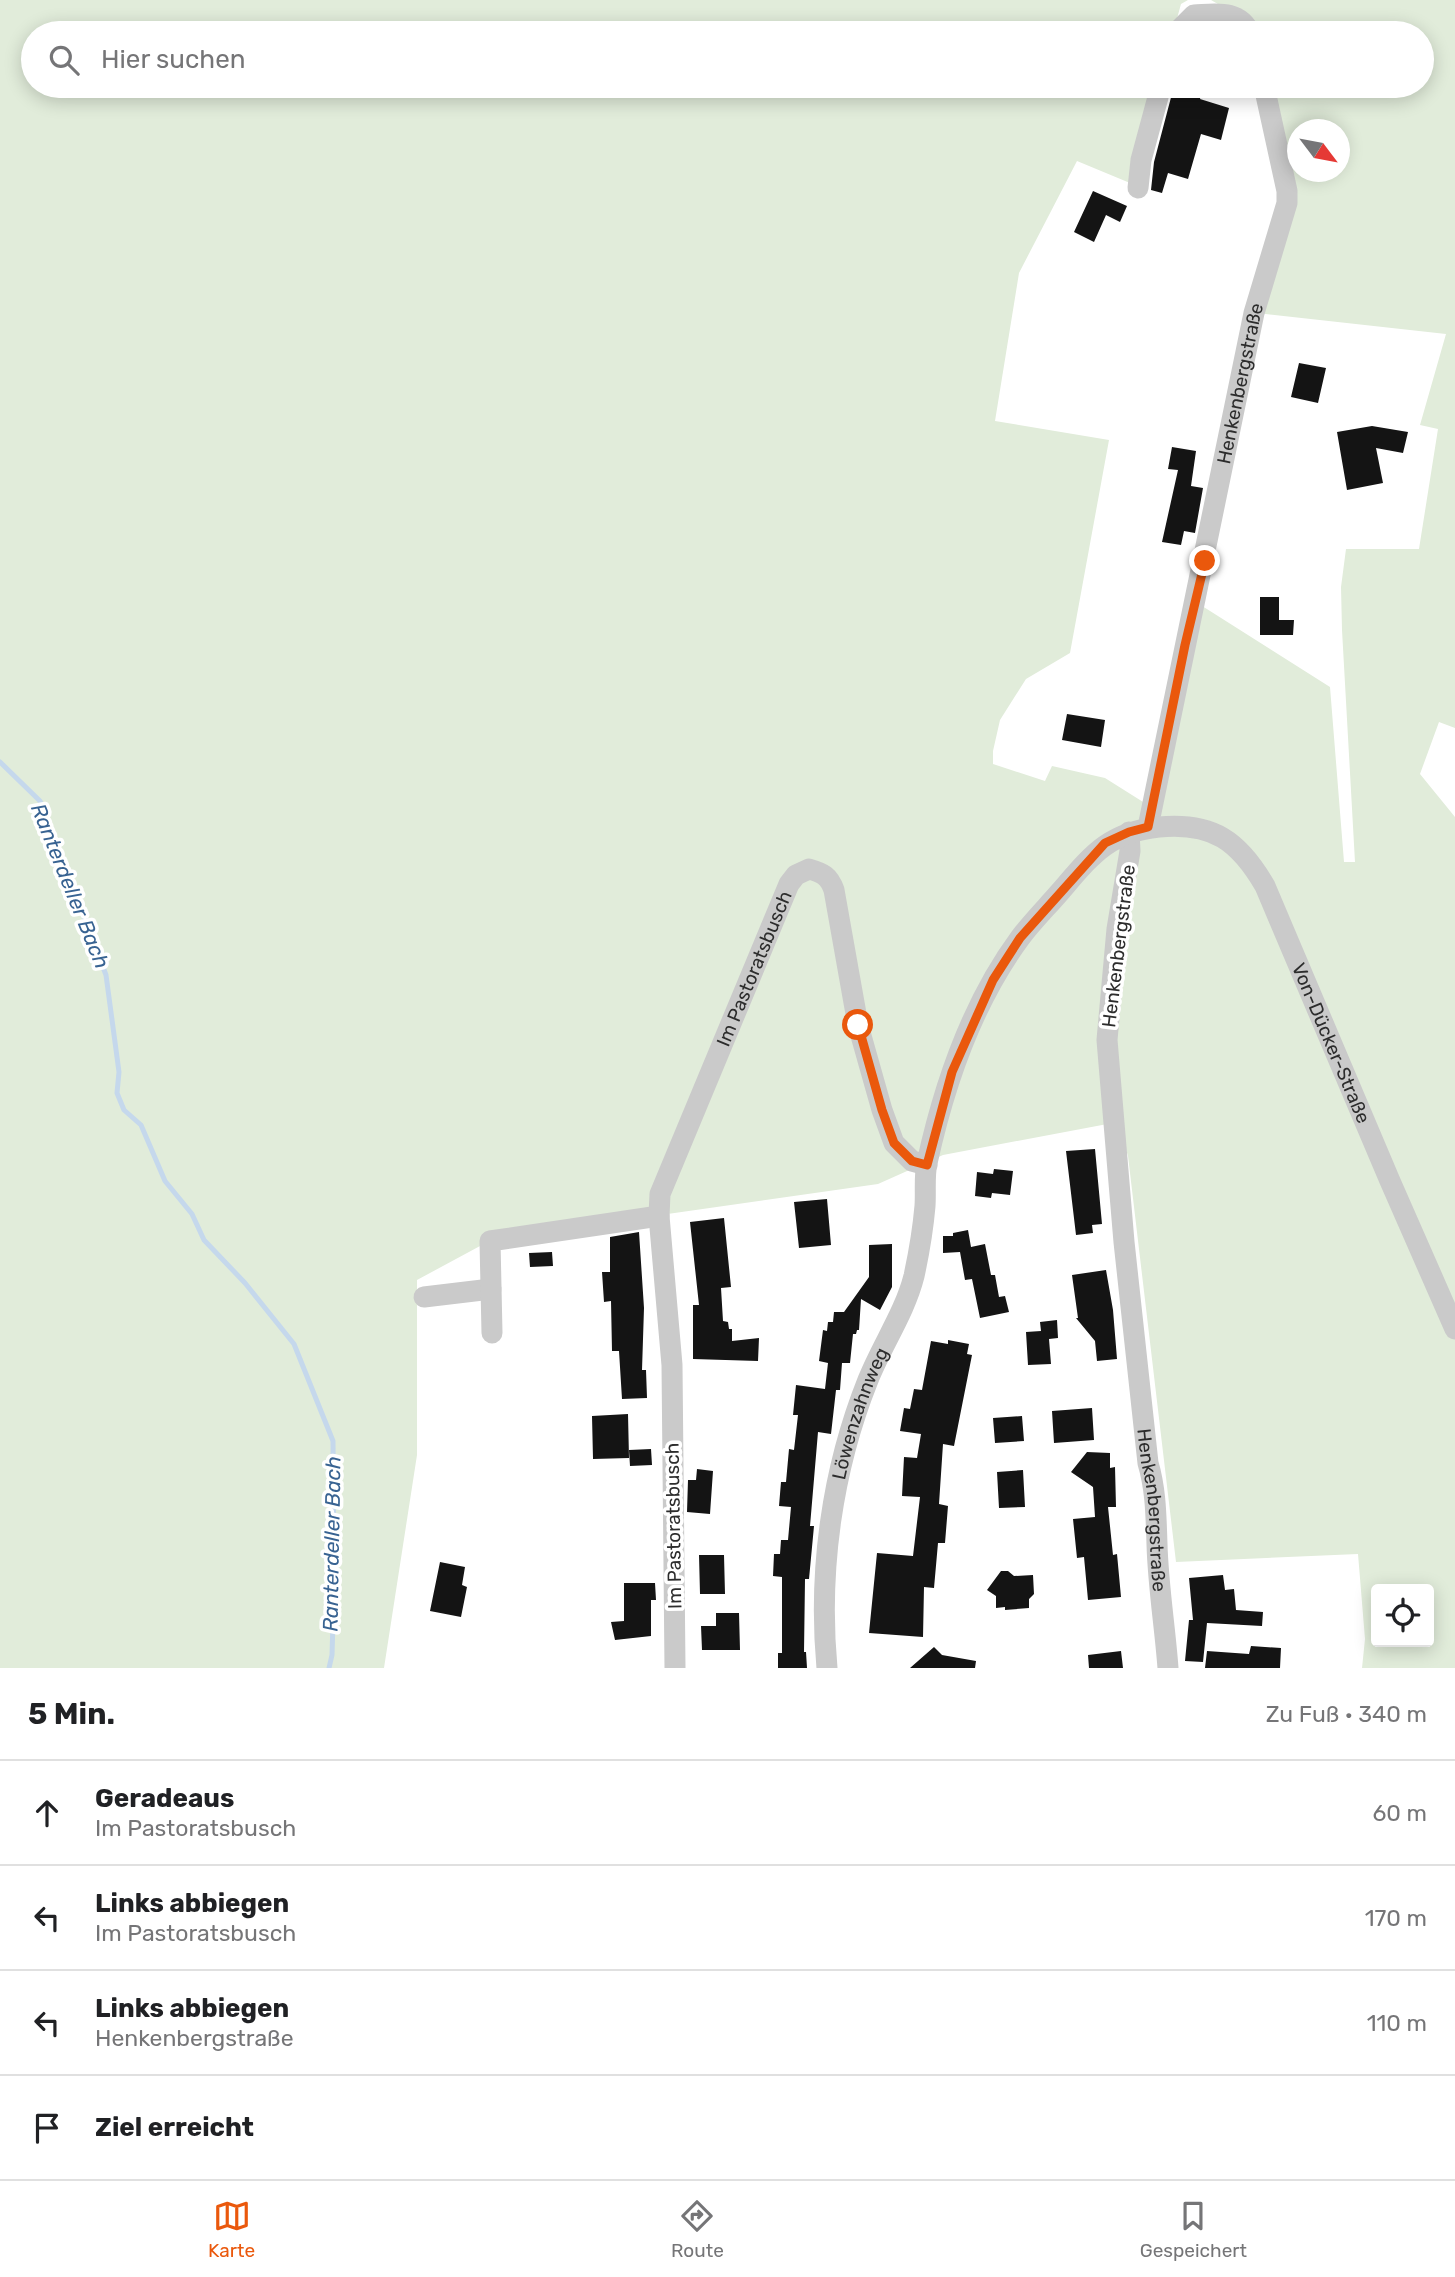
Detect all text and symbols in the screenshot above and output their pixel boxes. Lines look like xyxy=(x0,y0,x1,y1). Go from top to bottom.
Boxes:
search box xyxy=(21,21,1434,98)
icon: search xyxy=(45,41,83,79)
text: Hier suchen xyxy=(101,44,246,75)
north arrow xyxy=(1287,119,1350,182)
street label: Henkenbergstraße xyxy=(1212,300,1268,466)
route end xyxy=(1189,545,1220,576)
water label: Ranterdeller Bach xyxy=(26,800,115,972)
street label: Henkenbergstraße xyxy=(1097,863,1140,1029)
street label: Im Pastoratsbusch xyxy=(712,887,797,1050)
street label: Von-Dücker-Straße xyxy=(1287,959,1375,1127)
route start xyxy=(842,1009,873,1040)
street label: Löwenzahnweg xyxy=(827,1344,893,1482)
street label: Henkenbergstraße xyxy=(1132,1427,1171,1593)
street label: Im Pastoratsbusch xyxy=(661,1443,686,1609)
water label: Ranterdeller Bach xyxy=(317,1456,346,1632)
map controls xyxy=(1371,1584,1434,1647)
button: locate xyxy=(1371,1584,1434,1647)
text: 5 Min. xyxy=(28,1696,115,1732)
text: Zu Fuß · 340 m xyxy=(1266,1700,1427,1728)
text: Geradeaus xyxy=(95,1783,234,1814)
icon: ahead xyxy=(28,1794,66,1832)
text: 60 m xyxy=(1372,1799,1427,1827)
text: Im Pastoratsbusch xyxy=(95,1814,296,1842)
text: Links abbiegen xyxy=(95,1888,289,1919)
icon: left xyxy=(28,1899,66,1937)
text: 170 m xyxy=(1365,1904,1427,1932)
text: Im Pastoratsbusch xyxy=(95,1919,296,1947)
text: Links abbiegen xyxy=(95,1993,289,2024)
icon: left xyxy=(28,2004,66,2042)
text: 110 m xyxy=(1367,2009,1427,2037)
text: Henkenbergstraße xyxy=(95,2024,294,2052)
icon: arrive xyxy=(28,2109,66,2147)
text: Ziel erreicht xyxy=(95,2112,254,2143)
tab: Karte xyxy=(208,2197,255,2262)
tab: Route xyxy=(671,2197,724,2262)
tab: Gespeichert xyxy=(1140,2197,1247,2262)

